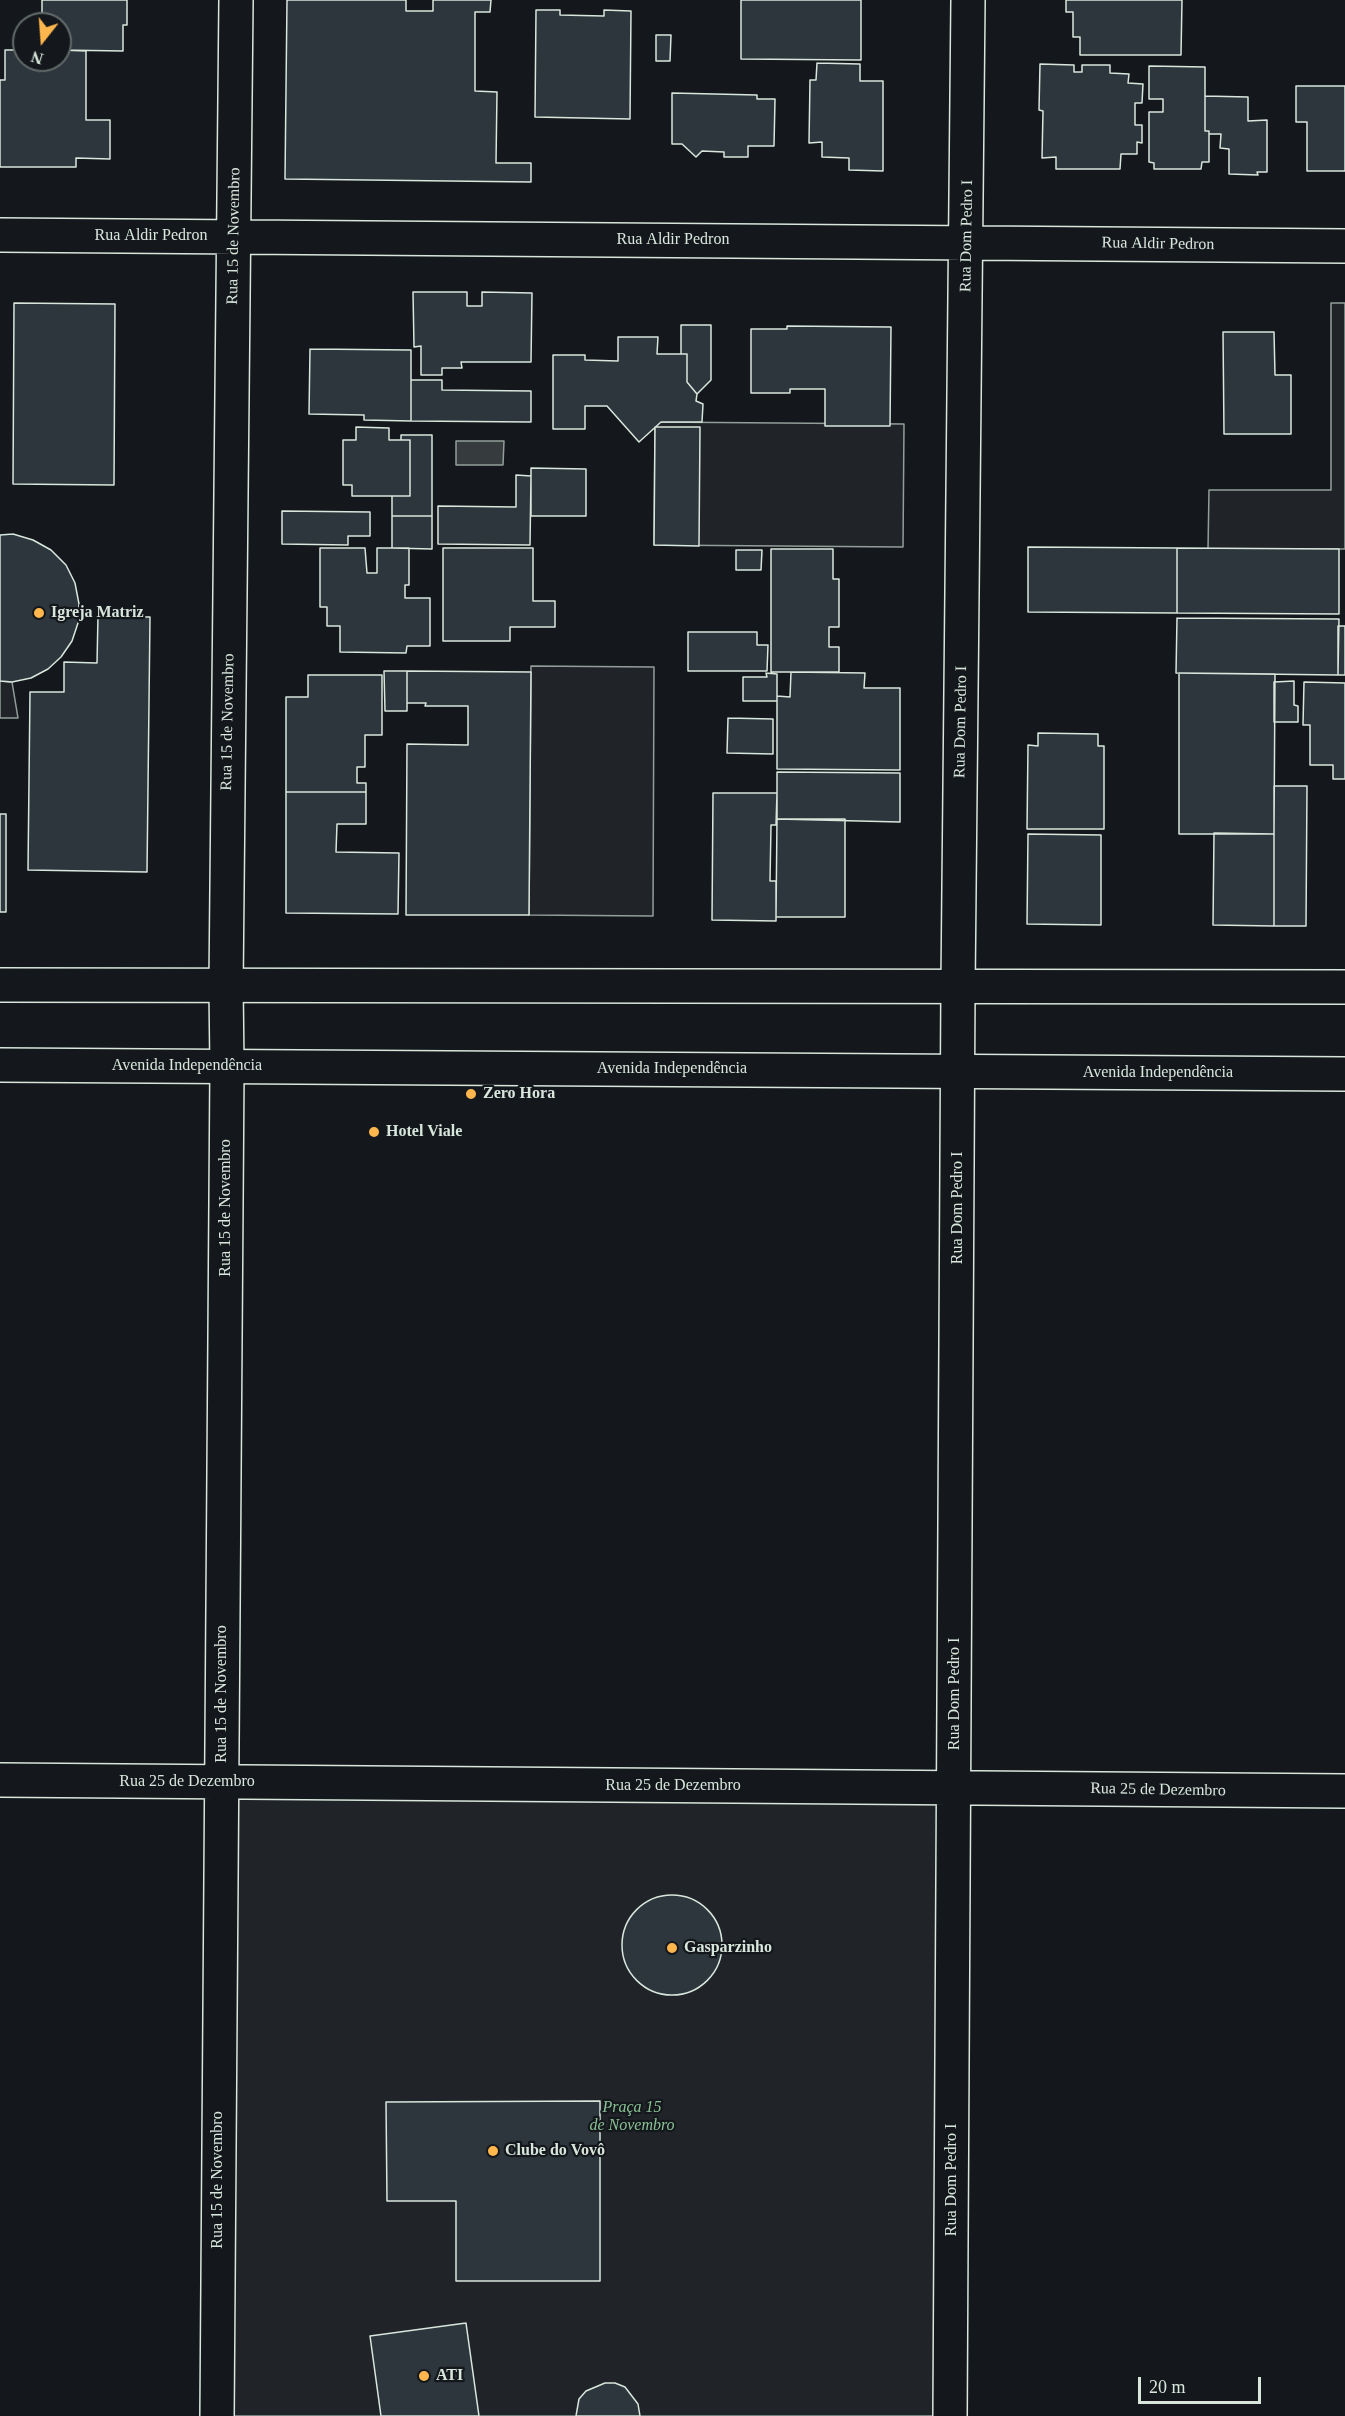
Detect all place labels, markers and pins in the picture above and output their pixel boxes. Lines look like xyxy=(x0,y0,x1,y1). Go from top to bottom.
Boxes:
place label: Igreja Matriz xyxy=(51,603,144,623)
marker: Igreja Matriz xyxy=(32,606,46,620)
place label: Zero Hora xyxy=(483,1084,555,1104)
marker: Zero Hora xyxy=(464,1087,478,1101)
place label: Hotel Viale xyxy=(386,1122,462,1142)
marker: Hotel Viale xyxy=(367,1125,381,1139)
place label: Gasparzinho xyxy=(684,1938,772,1958)
marker: Gasparzinho xyxy=(665,1941,679,1955)
place label: Clube do Vovô xyxy=(505,2141,605,2161)
marker: Clube do Vovô xyxy=(486,2144,500,2158)
place label: ATI xyxy=(436,2366,463,2386)
marker: ATI xyxy=(417,2369,431,2383)

